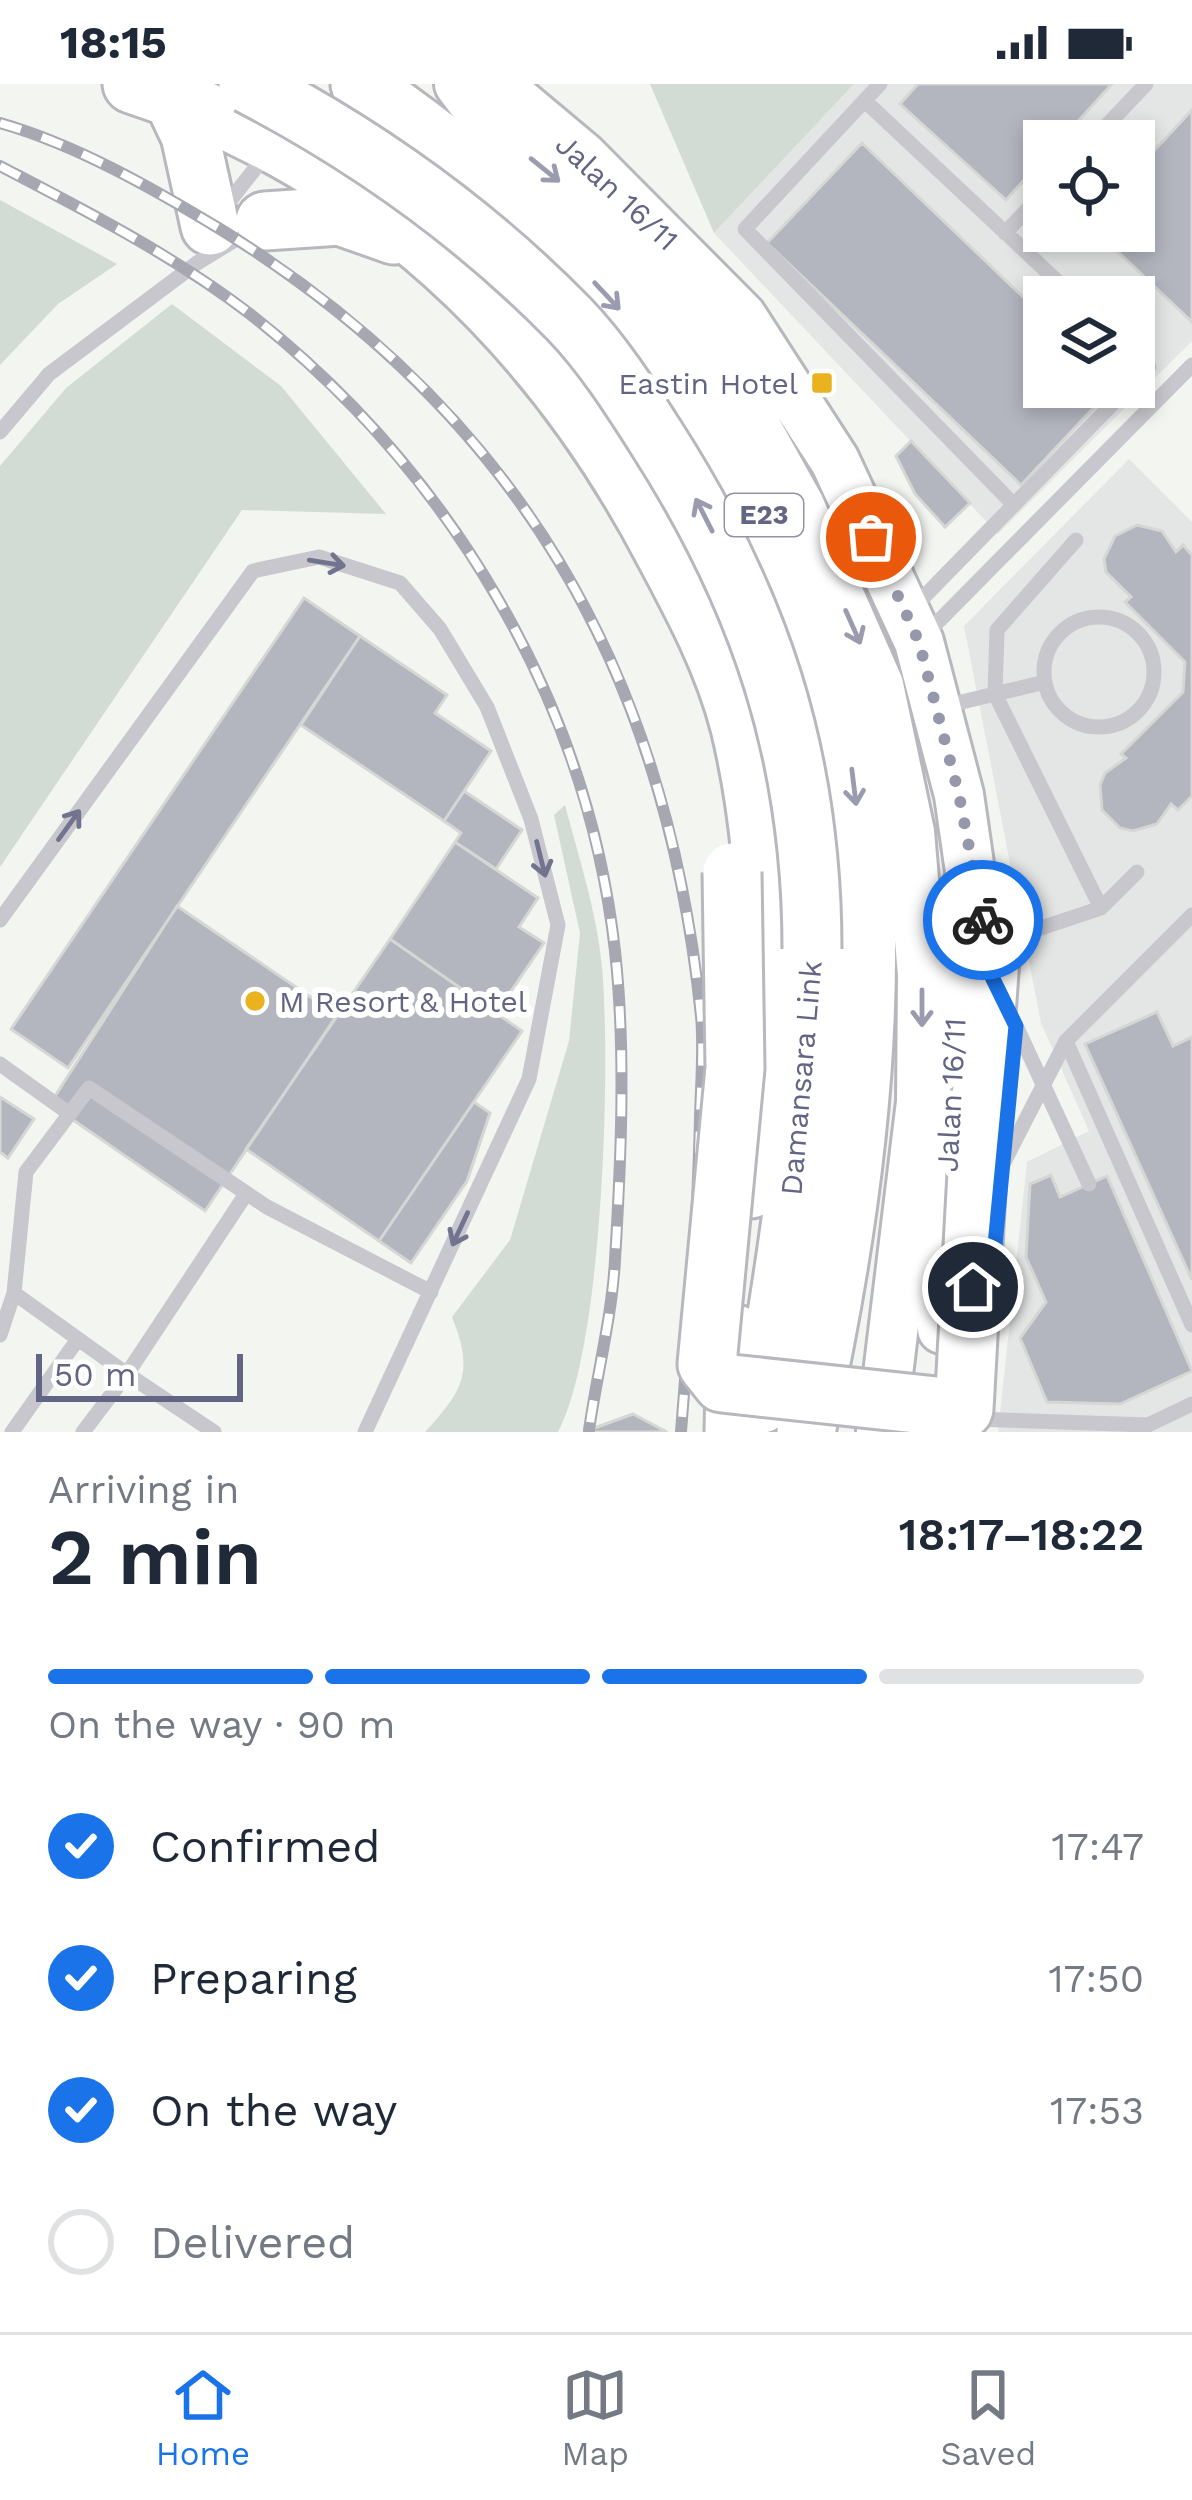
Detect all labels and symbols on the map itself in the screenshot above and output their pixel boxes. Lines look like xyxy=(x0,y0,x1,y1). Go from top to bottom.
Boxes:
street label: Jalan 16/11 xyxy=(549,127,685,257)
one-way arrow xyxy=(529,155,560,183)
one-way arrow xyxy=(593,281,620,311)
place label: Eastin Hotel xyxy=(618,366,798,401)
marker: Eastin Hotel xyxy=(809,370,835,396)
pin xyxy=(820,486,922,588)
road number: E23 xyxy=(725,494,803,536)
one-way arrow xyxy=(691,498,714,534)
one-way arrow xyxy=(307,552,346,575)
one-way arrow xyxy=(844,609,866,645)
one-way arrow xyxy=(843,766,865,805)
one-way arrow xyxy=(55,809,81,842)
one-way arrow xyxy=(531,839,553,877)
courier xyxy=(923,860,1043,980)
street label: Damansara Link xyxy=(773,959,829,1197)
place label: M Resort & Hotel xyxy=(279,984,527,1019)
marker: M Resort & Hotel xyxy=(242,988,268,1014)
one-way arrow xyxy=(911,988,933,1027)
street label: Jalan 16/11 xyxy=(929,1017,973,1173)
one-way arrow xyxy=(448,1210,470,1246)
pin xyxy=(922,1236,1024,1338)
scale bar xyxy=(36,1348,243,1401)

